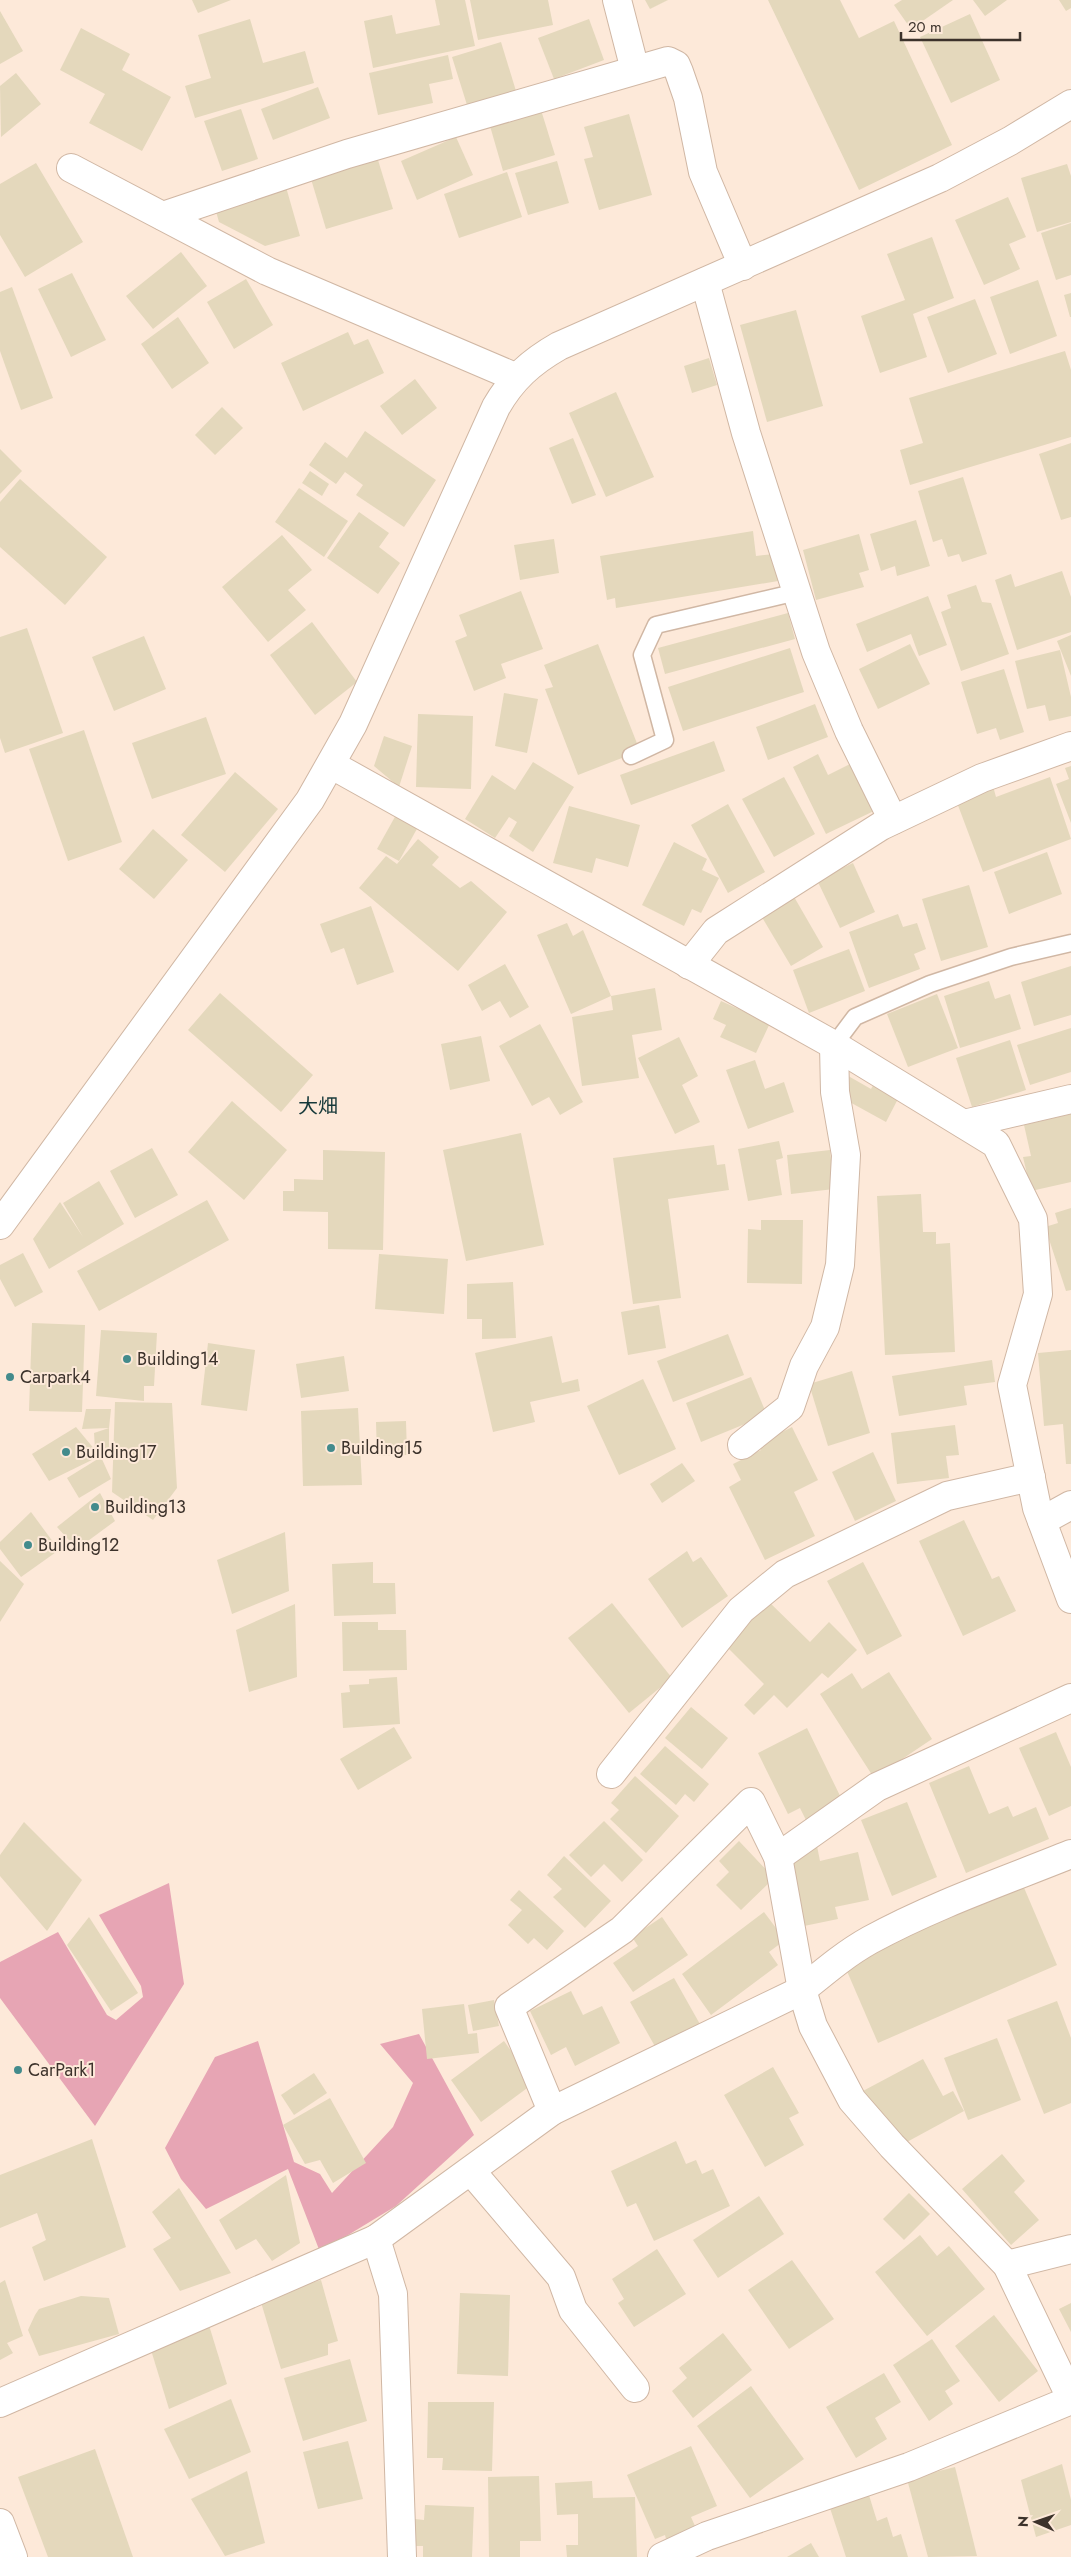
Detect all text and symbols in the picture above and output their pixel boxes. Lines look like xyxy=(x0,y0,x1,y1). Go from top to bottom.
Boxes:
scale bar xyxy=(901,10,1020,42)
text: 20 m xyxy=(908,16,942,38)
district label: 大畑 xyxy=(298,1092,338,1121)
place label: Building14 xyxy=(137,1346,219,1372)
marker: Building14 xyxy=(121,1353,133,1365)
place label: Carpark4 xyxy=(20,1364,91,1390)
marker: Carpark4 xyxy=(4,1371,16,1383)
place label: Building15 xyxy=(341,1435,422,1461)
place label: Building17 xyxy=(76,1439,157,1465)
marker: Building15 xyxy=(325,1442,337,1454)
marker: Building17 xyxy=(60,1446,72,1458)
place label: Building13 xyxy=(105,1494,186,1520)
marker: Building13 xyxy=(89,1501,101,1513)
place label: Building12 xyxy=(38,1532,119,1558)
marker: Building12 xyxy=(22,1539,34,1551)
place label: CarPark1 xyxy=(28,2057,95,2083)
marker: CarPark1 xyxy=(12,2064,24,2076)
north arrow xyxy=(1011,2497,1061,2547)
text: N xyxy=(1013,2516,1033,2527)

